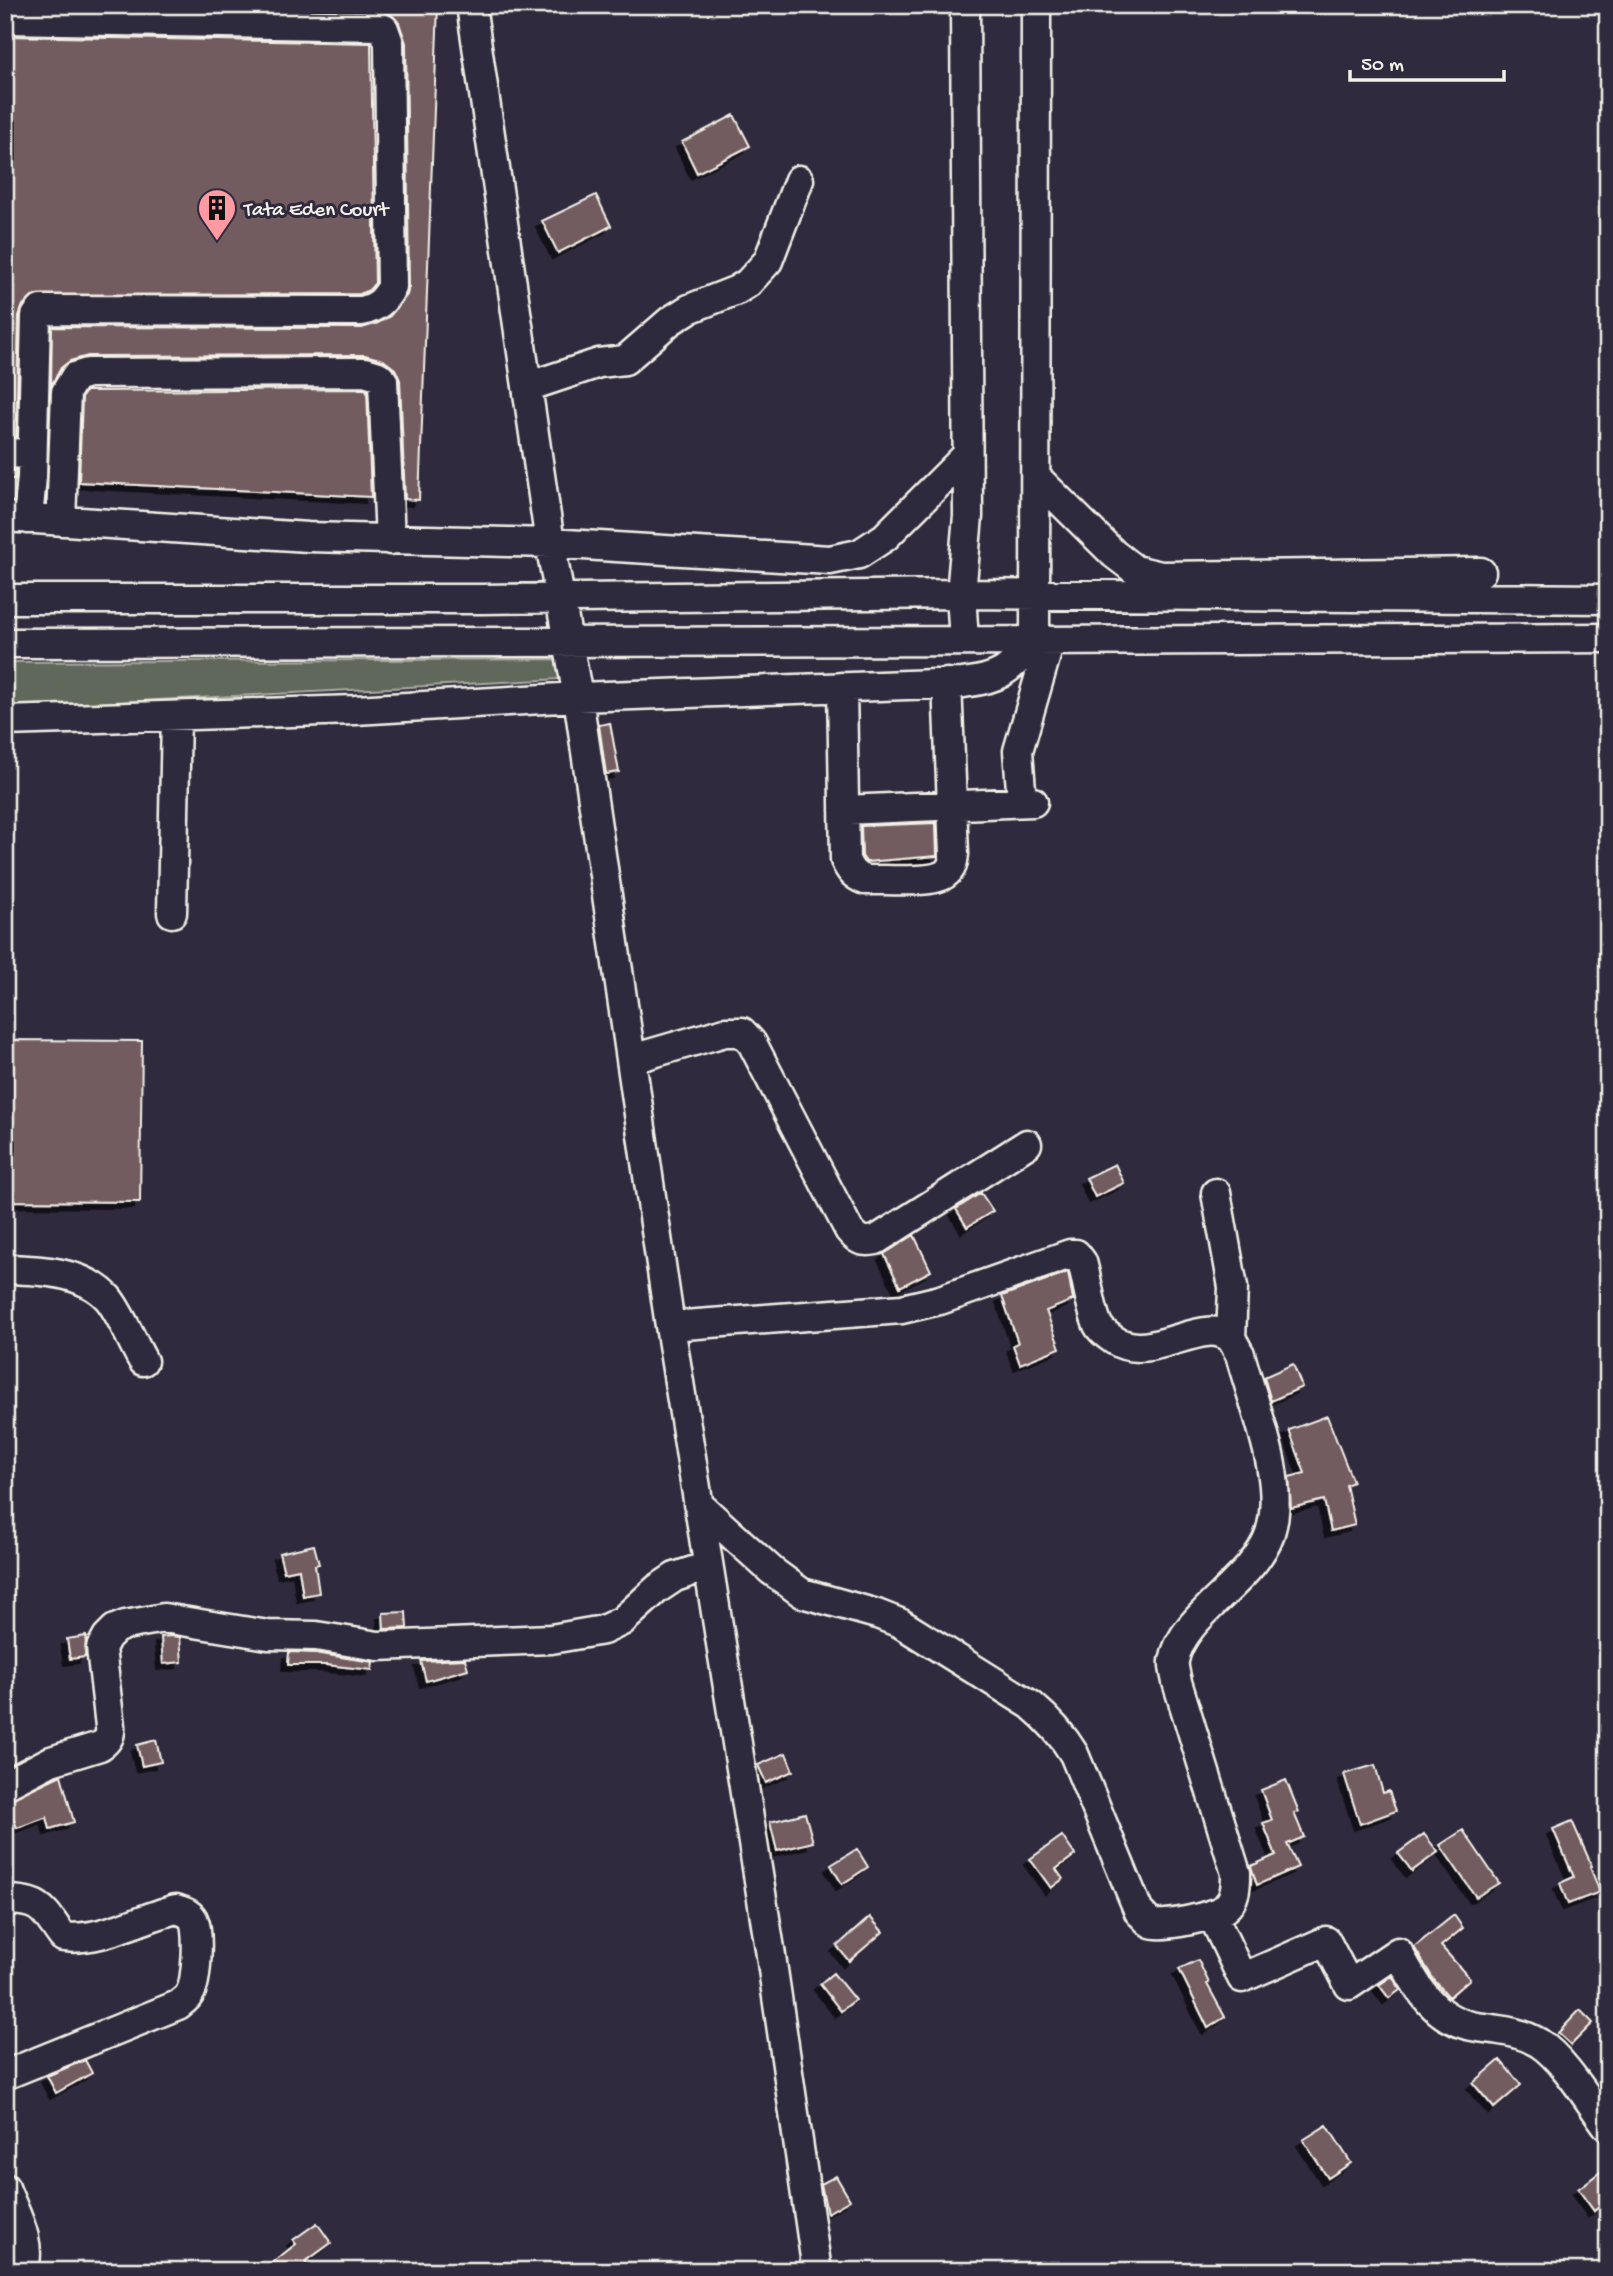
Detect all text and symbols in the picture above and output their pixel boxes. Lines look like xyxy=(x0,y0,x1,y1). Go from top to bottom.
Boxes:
scale bar xyxy=(1350,38,1504,82)
text: 50 m xyxy=(1361,54,1404,79)
building icon: Tata Eden Court xyxy=(196,187,238,242)
place label: Tata Eden Court xyxy=(243,199,391,224)

